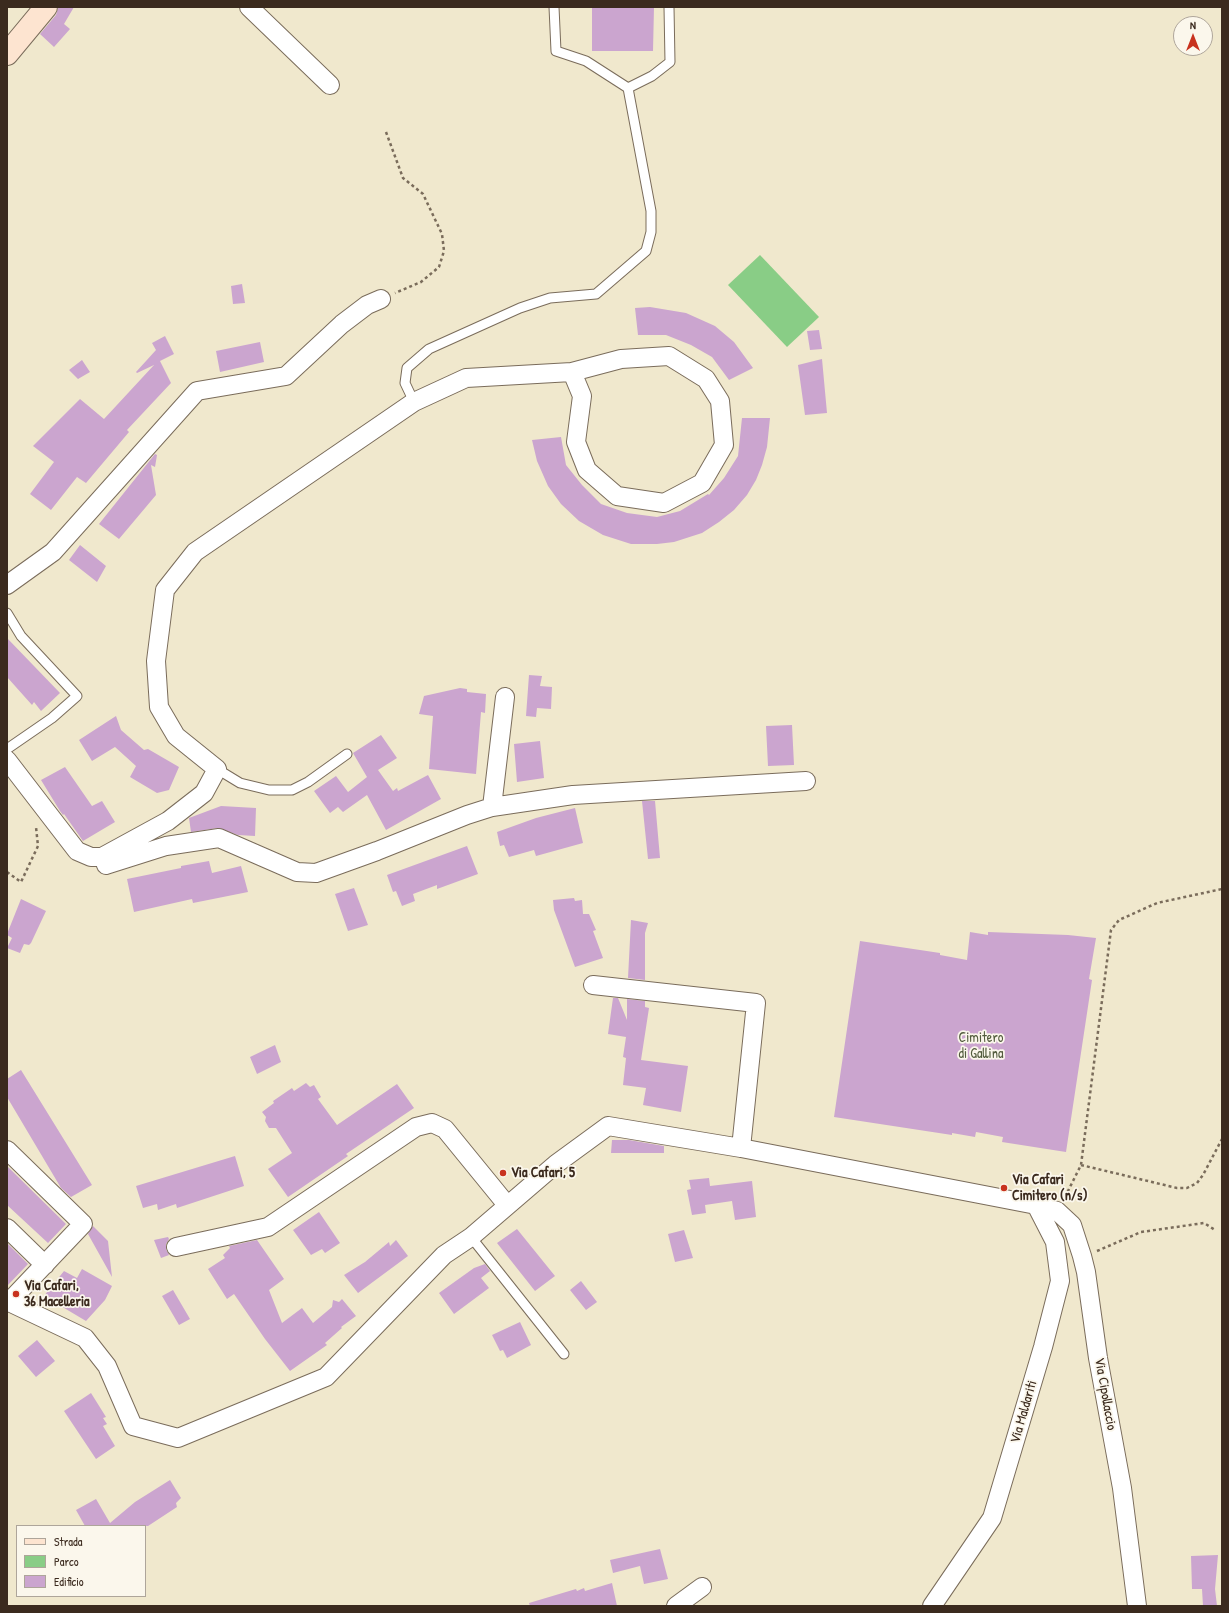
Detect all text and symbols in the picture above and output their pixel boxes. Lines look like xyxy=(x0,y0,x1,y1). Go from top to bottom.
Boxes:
north arrow xyxy=(1173,16,1213,56)
text: N xyxy=(1190,18,1196,32)
park label: Cimitero di Gallina xyxy=(958,1030,1004,1062)
place label: Via Cafari, 5 xyxy=(511,1165,575,1181)
marker: Via Cafari, 5 xyxy=(498,1168,508,1178)
place label: Via Cafari Cimitero (n/s) xyxy=(1012,1172,1088,1204)
marker: Via Cafari Cimitero (n/s) xyxy=(999,1183,1009,1193)
place label: Via Cafari, 36 Macelleria xyxy=(24,1278,90,1310)
marker: Via Cafari, 36 Macelleria xyxy=(11,1289,21,1299)
street label: Via Cipollaccio xyxy=(1090,1356,1120,1432)
street label: Via Maldariti xyxy=(1007,1379,1041,1445)
legend xyxy=(16,1525,146,1597)
text: Strada xyxy=(54,1533,82,1550)
text: Parco xyxy=(54,1553,79,1570)
text: Edificio xyxy=(54,1573,84,1590)

